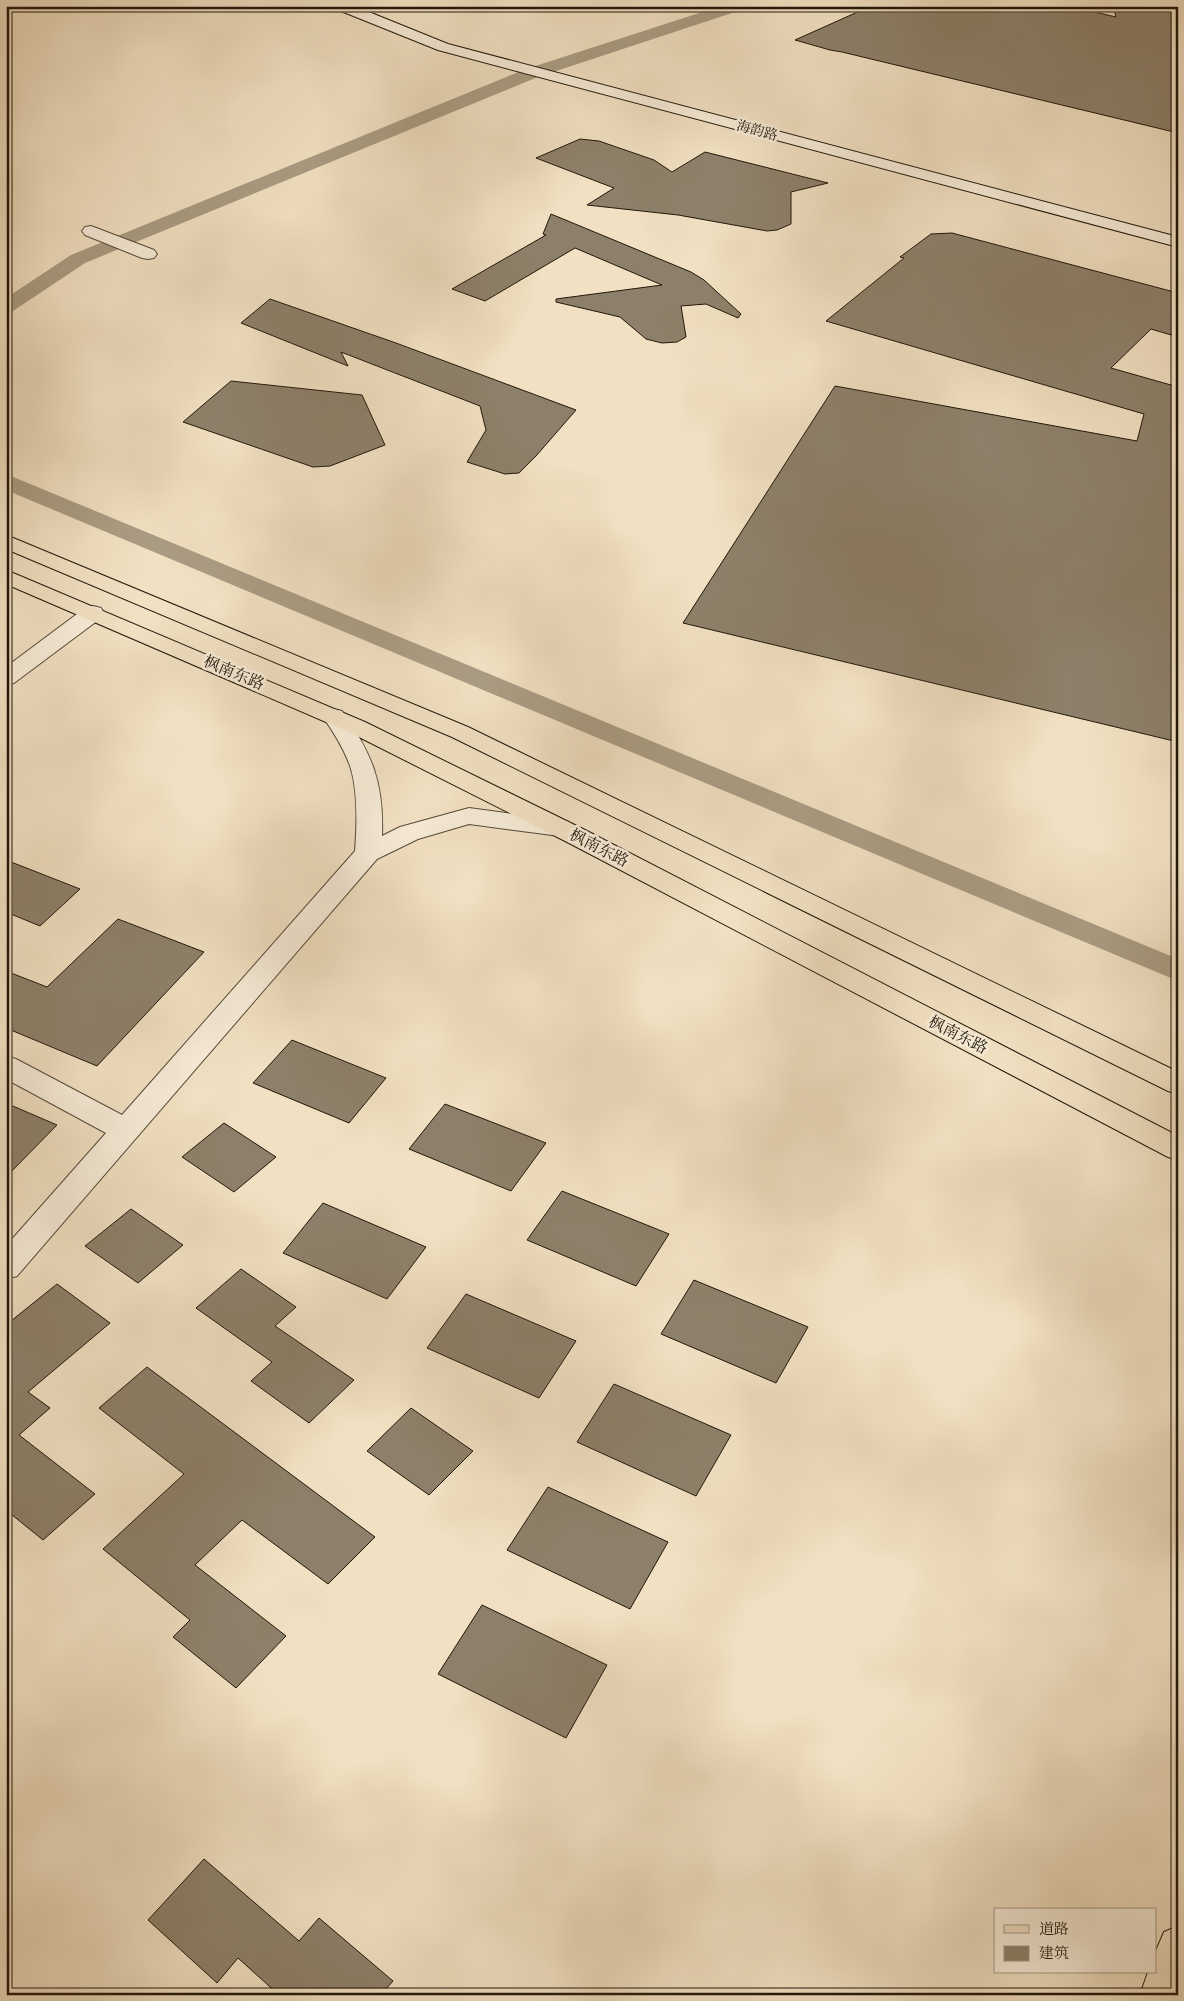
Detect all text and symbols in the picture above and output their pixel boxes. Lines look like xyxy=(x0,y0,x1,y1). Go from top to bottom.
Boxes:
street label: 海韵路 xyxy=(734,117,780,145)
street label: 枫南东路 xyxy=(201,651,267,695)
street label: 枫南东路 xyxy=(566,825,632,871)
street label: 枫南东路 xyxy=(925,1012,991,1058)
legend xyxy=(994,1908,1156,1974)
text: 道路 xyxy=(1039,1920,1069,1939)
text: 建筑 xyxy=(1039,1944,1069,1963)

